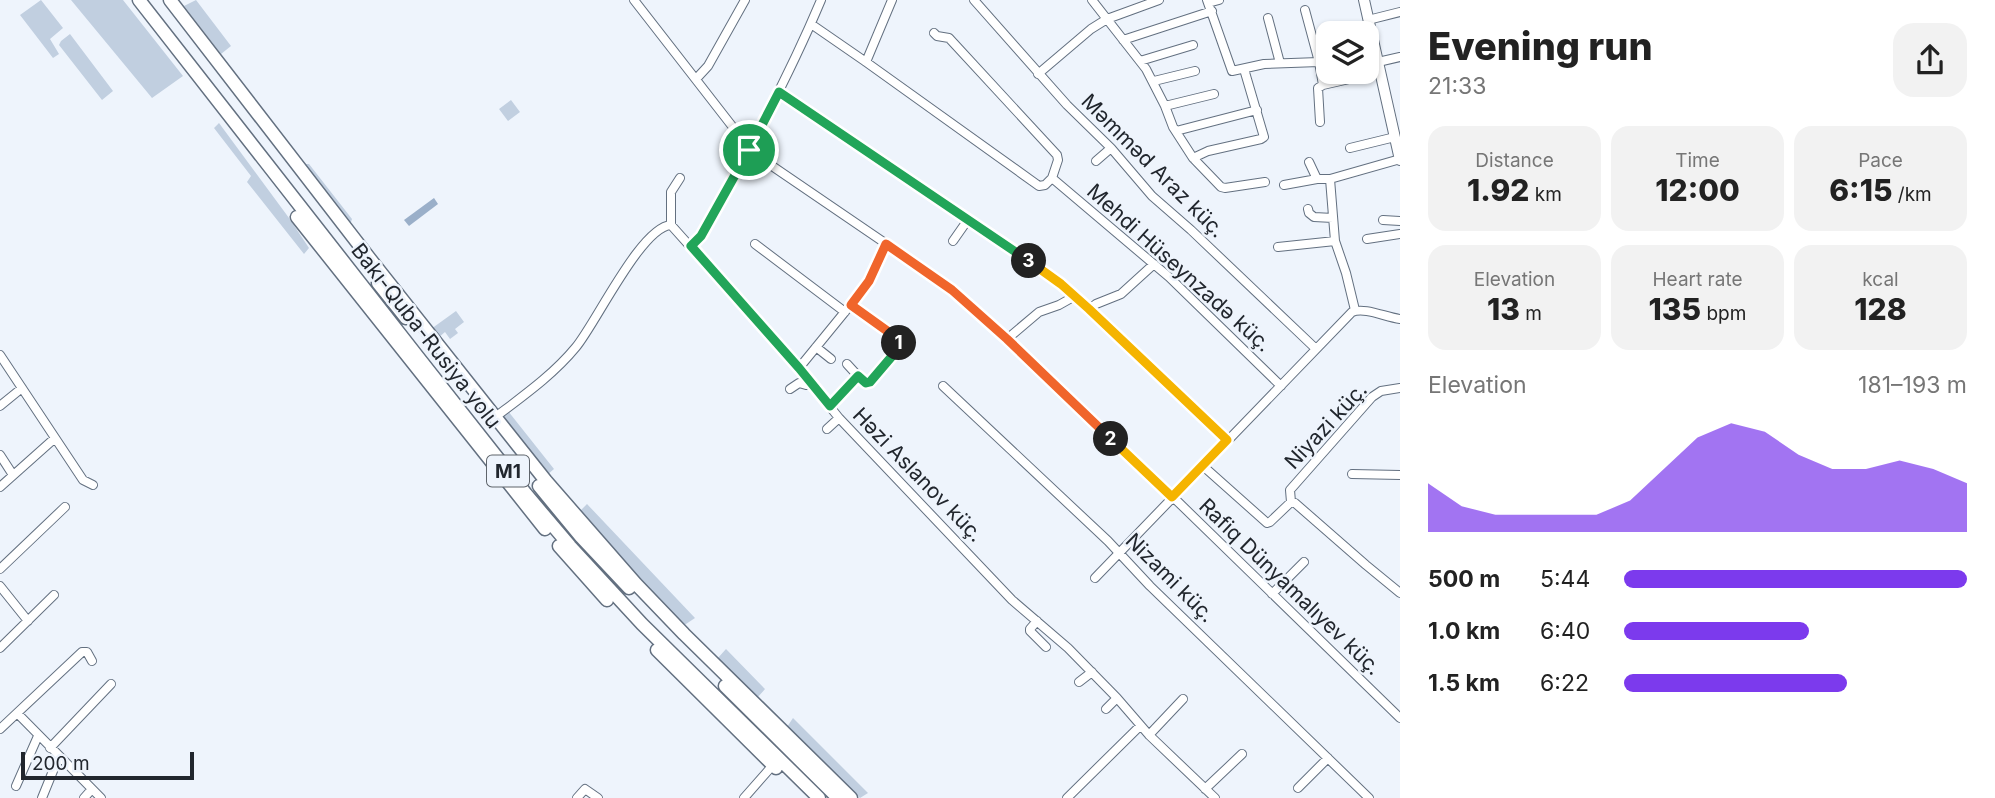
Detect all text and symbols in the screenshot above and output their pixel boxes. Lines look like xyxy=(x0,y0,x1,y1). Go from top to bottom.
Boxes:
map controls xyxy=(1316,21,1379,84)
button: layers xyxy=(1316,21,1379,84)
text: Evening run xyxy=(1428,23,1653,69)
button: share xyxy=(1893,23,1967,97)
text: 21:33 xyxy=(1428,72,1486,100)
street label: Məmməd Araz küç. xyxy=(1076,89,1230,243)
pin xyxy=(719,120,779,180)
icon: arrive xyxy=(730,131,768,169)
text: Distance xyxy=(1475,149,1554,172)
text: Time xyxy=(1675,149,1720,172)
text: Pace xyxy=(1858,149,1903,172)
text: 1.92 xyxy=(1467,172,1529,208)
text: 12:00 xyxy=(1655,172,1740,208)
text: 6:15 xyxy=(1829,172,1892,208)
street label: Mehdi Hüseynzadə küç. xyxy=(1082,178,1277,357)
text: km xyxy=(1529,183,1562,206)
text: /km xyxy=(1892,183,1932,206)
street label: Bakı-Quba-Rusiya yolu xyxy=(346,238,506,433)
pin: 3 xyxy=(1012,244,1046,278)
text: 3 xyxy=(1022,249,1035,272)
text: Elevation xyxy=(1474,268,1555,291)
text: Heart rate xyxy=(1653,268,1743,291)
text: kcal xyxy=(1862,268,1899,291)
text: 13 xyxy=(1487,291,1520,327)
text: 135 xyxy=(1649,291,1701,327)
text: 128 xyxy=(1854,291,1907,327)
text: m xyxy=(1520,302,1542,325)
text: bpm xyxy=(1701,302,1746,325)
pin: 1 xyxy=(881,326,916,360)
text: 1 xyxy=(894,331,903,354)
text: Elevation xyxy=(1428,371,1527,399)
text: 181–193 m xyxy=(1858,371,1967,399)
street label: Niyazi küç. xyxy=(1279,377,1372,474)
street label: Həzi Aslanov küç. xyxy=(848,402,989,547)
pin: 2 xyxy=(1094,422,1128,457)
text: 2 xyxy=(1105,427,1116,450)
road number: M1 xyxy=(487,456,529,486)
street label: Rafiq Dünyamalıyev küç. xyxy=(1194,493,1387,680)
street label: Nizami küç. xyxy=(1121,528,1220,627)
text: 500 m xyxy=(1428,565,1500,593)
text: 5:44 xyxy=(1540,565,1590,593)
text: 1.0 km xyxy=(1428,617,1500,645)
text: 6:40 xyxy=(1540,617,1590,645)
text: 1.5 km xyxy=(1428,669,1500,697)
text: 6:22 xyxy=(1540,669,1589,697)
scale bar xyxy=(21,749,194,781)
text: 200 m xyxy=(32,752,90,775)

